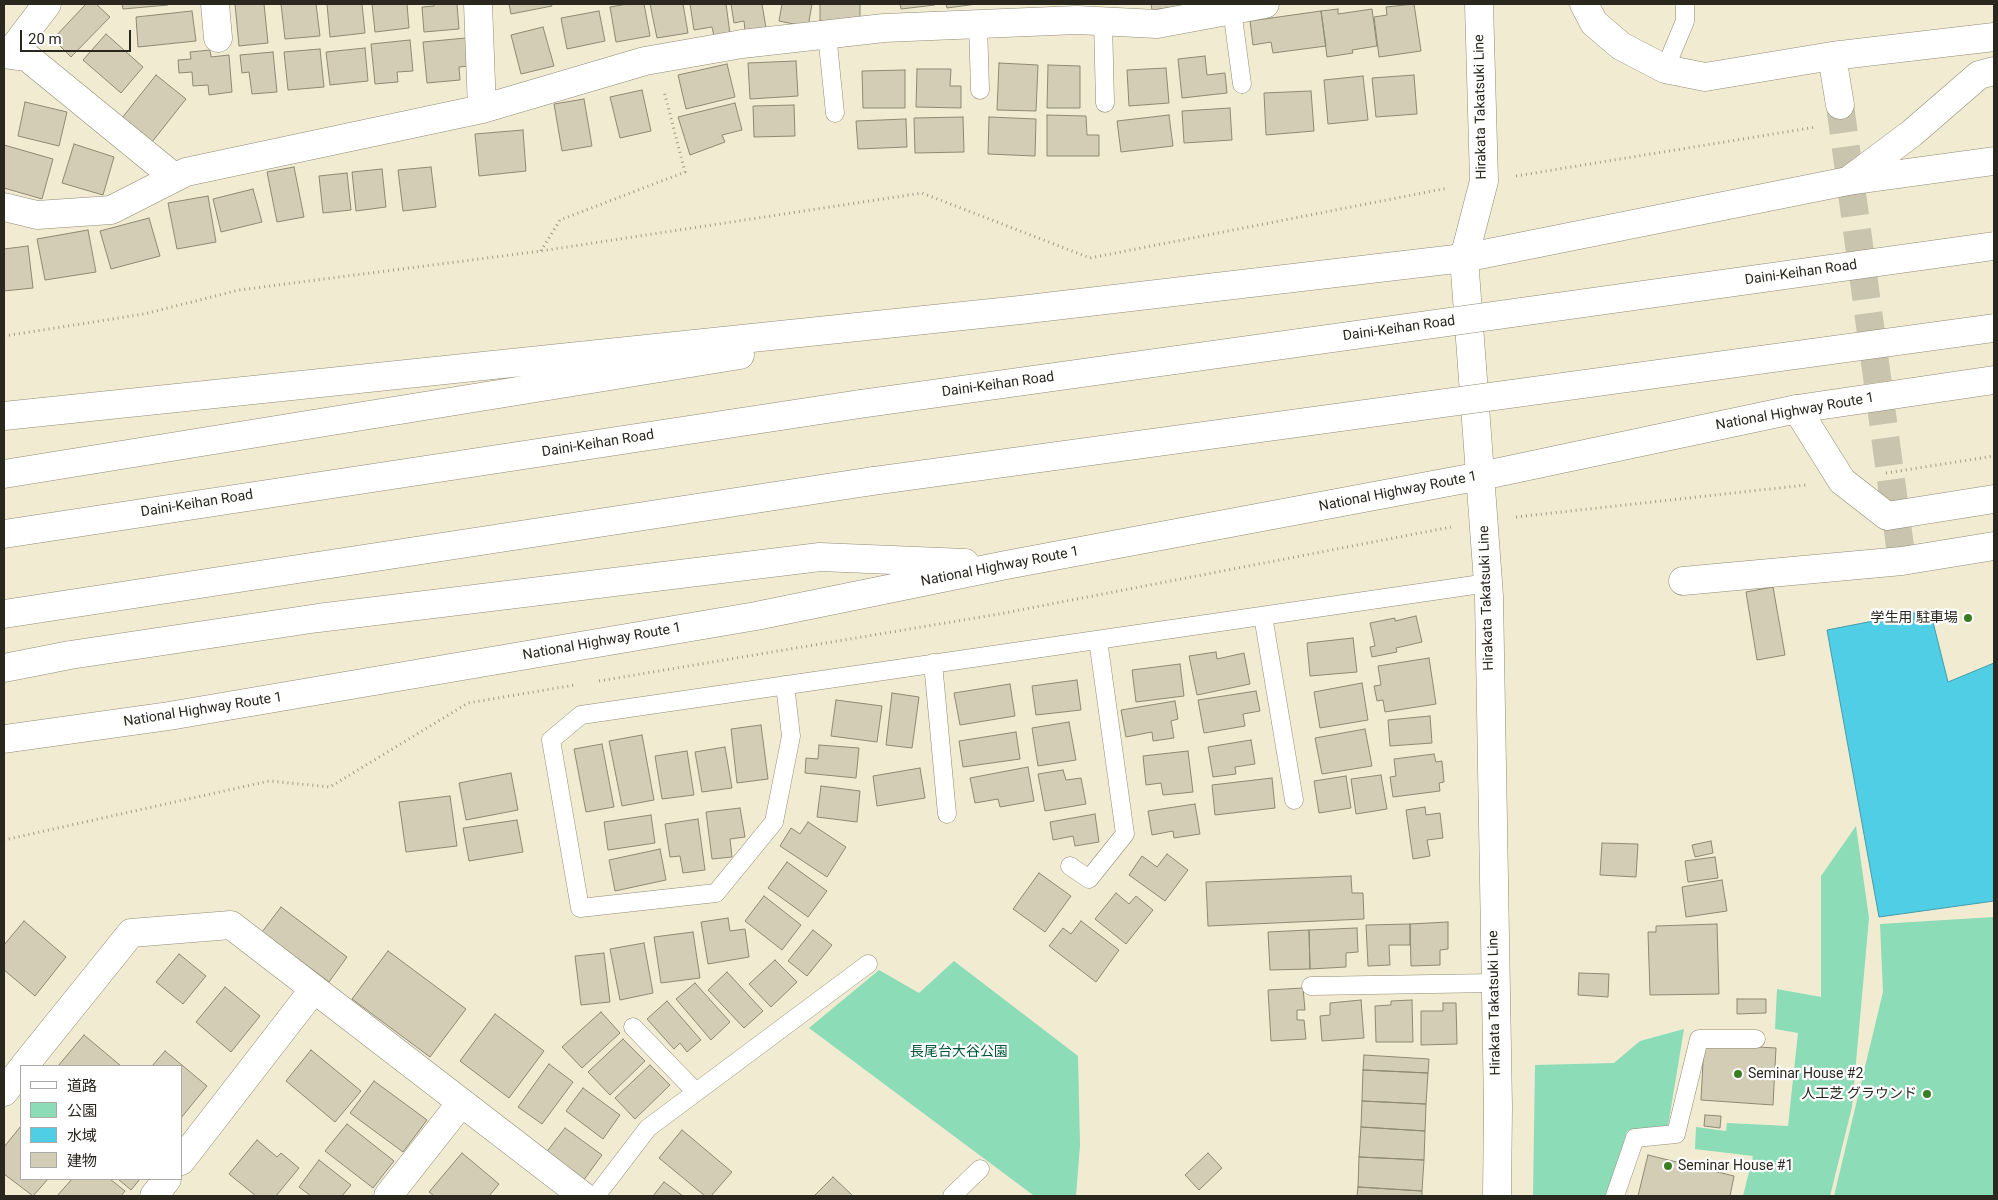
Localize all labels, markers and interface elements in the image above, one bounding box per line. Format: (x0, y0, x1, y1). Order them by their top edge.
scale bar (22, 20, 134, 52)
text: 20 m (28, 30, 62, 48)
street label: Hirakata Takatsuki Line (1471, 34, 1491, 180)
street label: Daini-Keihan Road (1744, 257, 1858, 289)
street label: Daini-Keihan Road (1342, 313, 1456, 345)
street label: Daini-Keihan Road (941, 369, 1055, 401)
street label: National Highway Route 1 (1714, 390, 1876, 434)
street label: Daini-Keihan Road (541, 427, 655, 461)
street label: National Highway Route 1 (1318, 468, 1478, 516)
street label: Daini-Keihan Road (140, 487, 254, 521)
street label: Hirakata Takatsuki Line (1476, 525, 1498, 671)
street label: National Highway Route 1 (920, 543, 1080, 591)
place label: 学生用 駐車場 (1871, 610, 1958, 626)
marker: 学生用 駐車場 (1962, 612, 1974, 624)
street label: National Highway Route 1 (521, 620, 683, 664)
street label: National Highway Route 1 (122, 689, 284, 731)
street label: Hirakata Takatsuki Line (1485, 930, 1505, 1076)
park label: 長尾台大谷公園 (910, 1044, 1008, 1060)
legend (20, 1065, 182, 1180)
place label: Seminar House #2 (1748, 1066, 1863, 1082)
marker: Seminar House #2 (1732, 1068, 1744, 1080)
text: 道路 (67, 1077, 97, 1095)
place label: 人工芝 グラウンド (1802, 1086, 1917, 1102)
marker: 人工芝 グラウンド (1921, 1088, 1933, 1100)
text: 公園 (67, 1102, 97, 1120)
text: 水域 (67, 1127, 97, 1145)
text: 建物 (67, 1152, 97, 1170)
place label: Seminar House #1 (1678, 1158, 1793, 1174)
marker: Seminar House #1 (1662, 1160, 1674, 1172)

